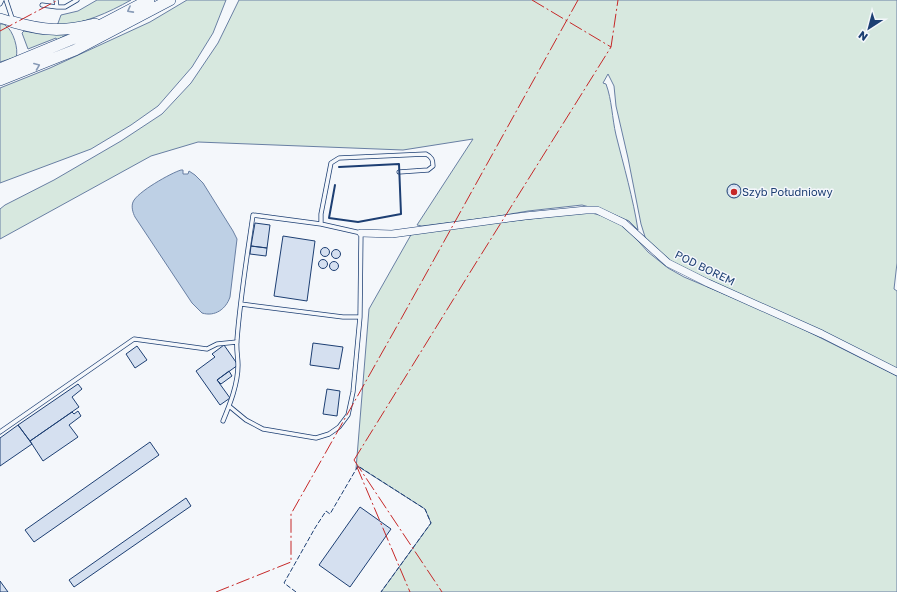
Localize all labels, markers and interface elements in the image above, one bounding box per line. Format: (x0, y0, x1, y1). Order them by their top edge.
one-way arrow (127, 6, 134, 13)
north arrow (849, 8, 889, 48)
text: N (856, 29, 870, 44)
one-way arrow (32, 63, 40, 71)
place label: Szyb Południowy (742, 185, 833, 198)
marker: Szyb Południowy (729, 187, 739, 197)
street label: POD BOREM (673, 247, 737, 288)

